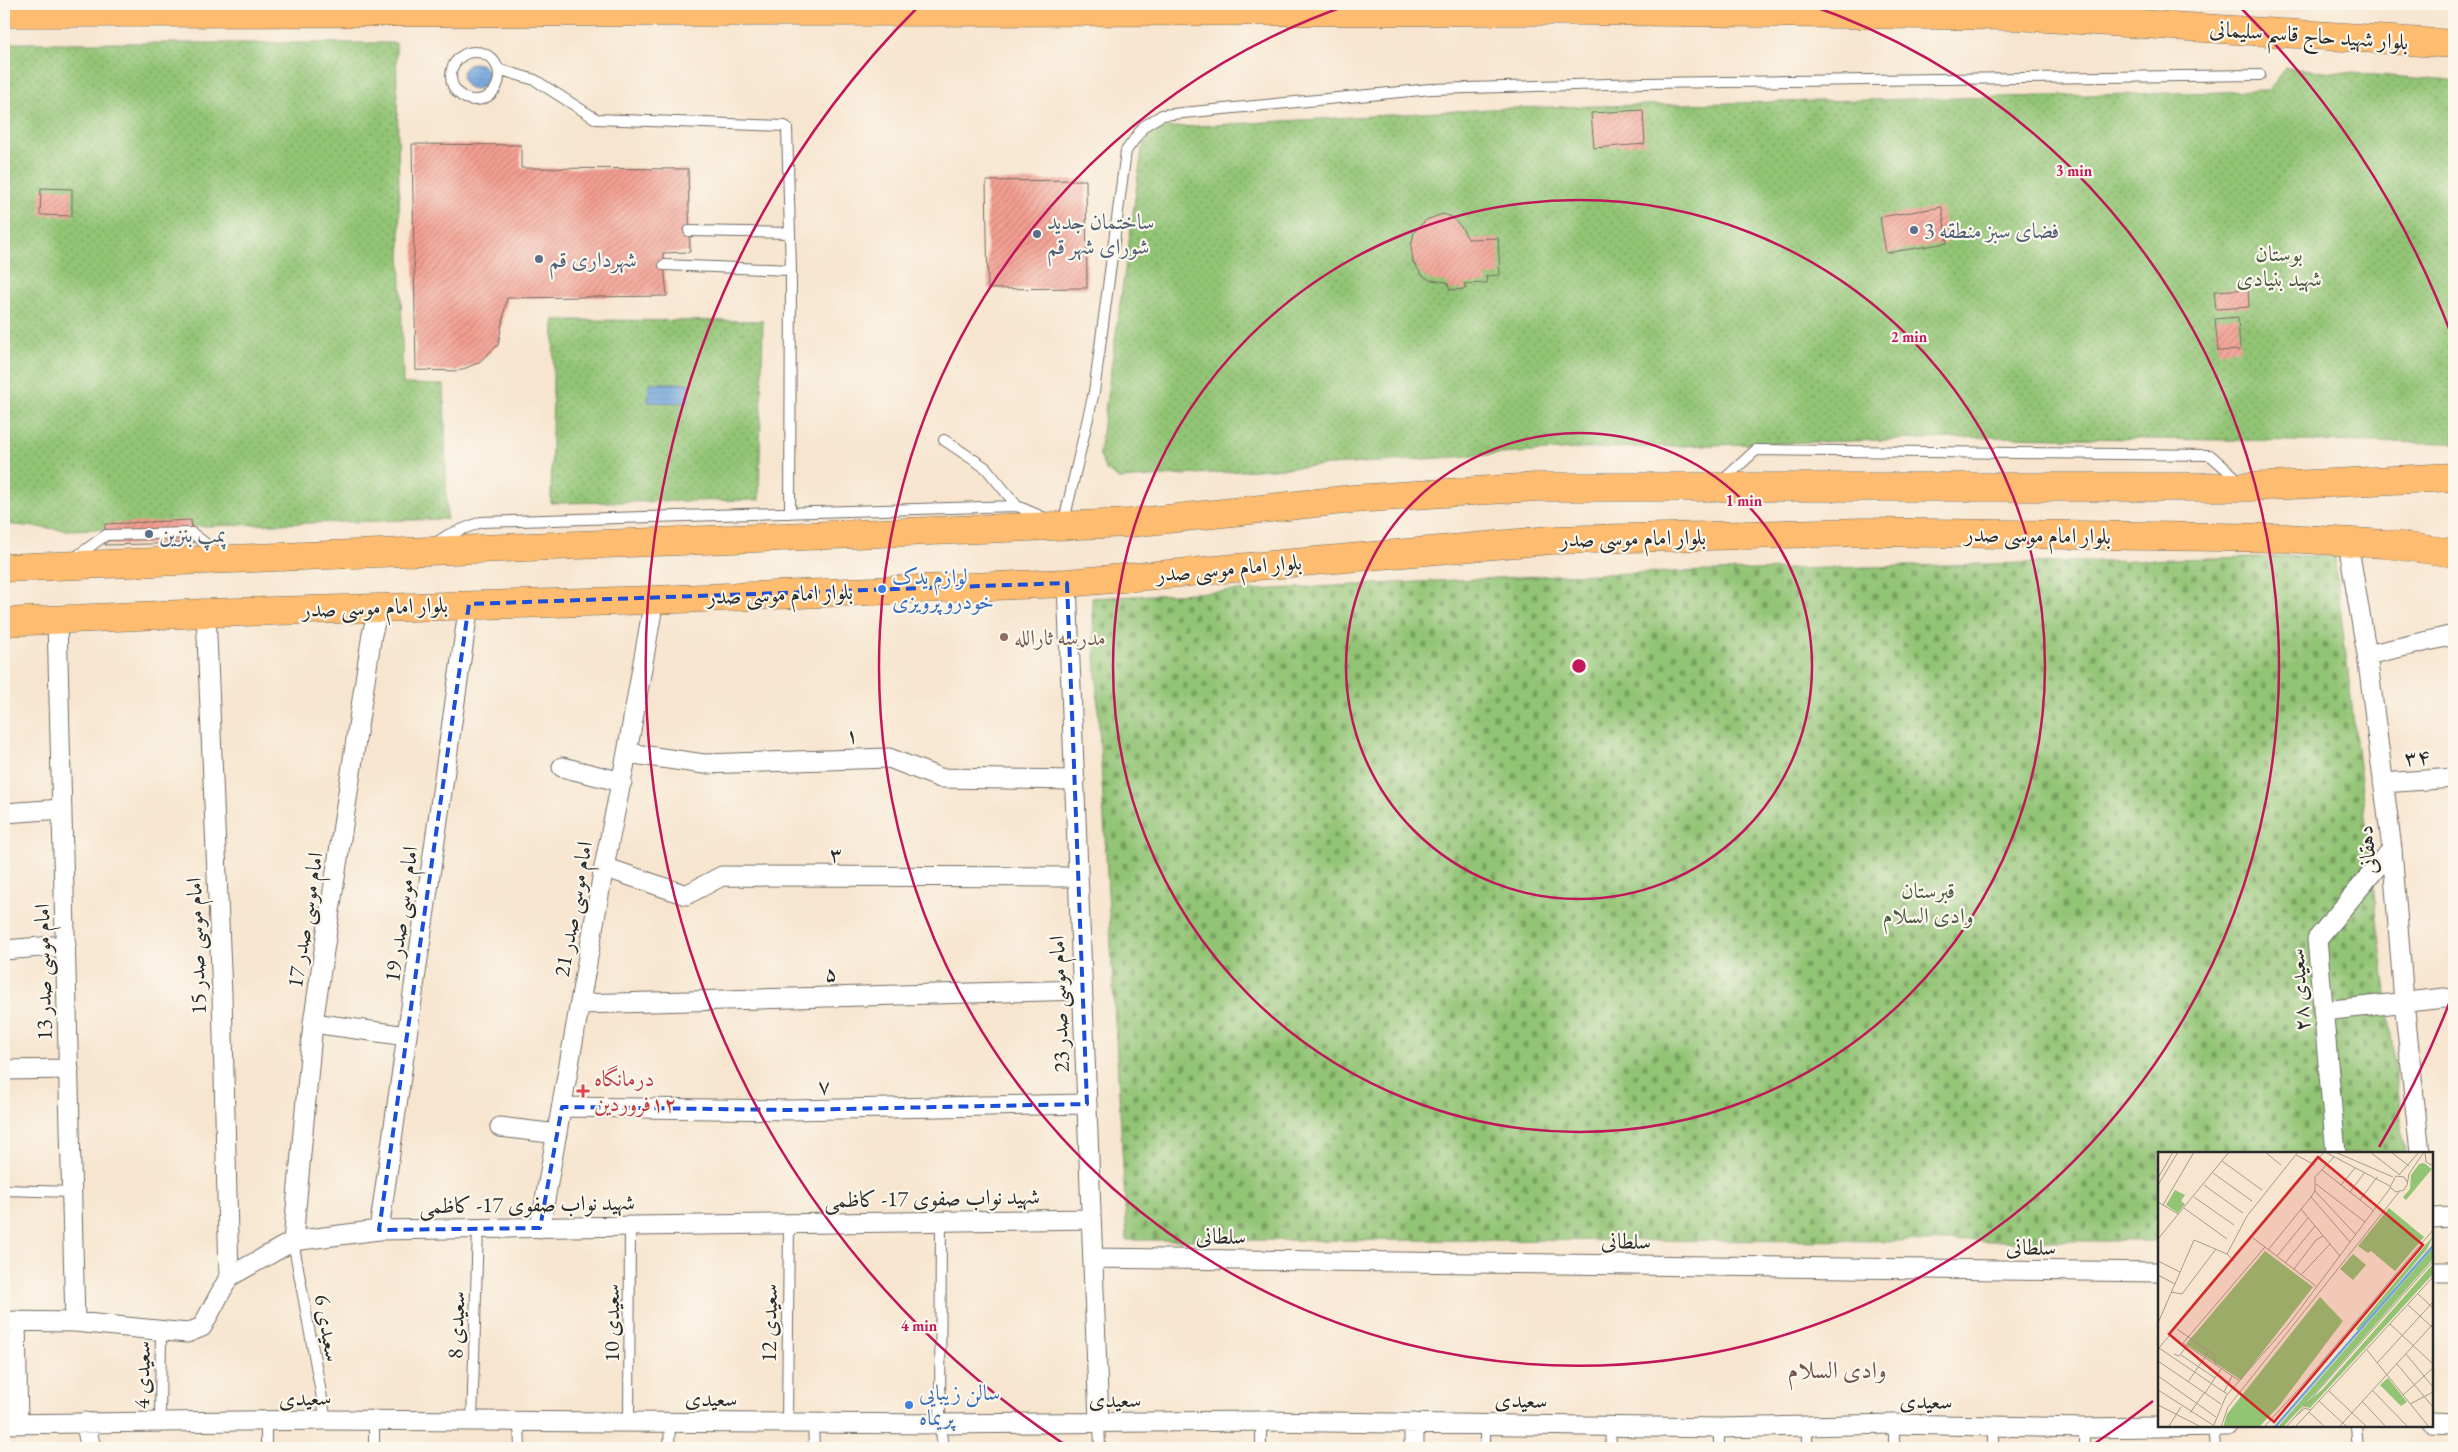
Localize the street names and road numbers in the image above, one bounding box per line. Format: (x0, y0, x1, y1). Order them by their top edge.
street label: بلوار شهید حاج قاسم سلیمانی (2208, 14, 2409, 63)
street label: بلوار امام موسی صدر (1963, 519, 2111, 556)
street label: بلوار امام موسی صدر (1558, 522, 1706, 559)
street label: بلوار امام موسی صدر (1153, 547, 1303, 594)
street label: بلوار امام موسی صدر (704, 577, 854, 616)
street label: بلوار امام موسی صدر (299, 590, 449, 629)
street label: ۱ (845, 720, 859, 750)
street label: ۳۴ (2403, 741, 2431, 773)
street label: دهقانی (2350, 824, 2384, 876)
street label: امام موسی صدر 21 (547, 839, 604, 980)
street label: ۳ (830, 839, 842, 868)
street label: امام موسی صدر 19 (377, 844, 430, 985)
street label: امام موسی صدر 17 (280, 850, 335, 991)
street label: امام موسی صدر 15 (179, 877, 218, 1015)
street label: امام موسی صدر 13 (27, 903, 64, 1041)
street label: امام موسی صدر 23 (1042, 935, 1081, 1073)
street label: سعیدی ۲۸ (2282, 947, 2316, 1033)
street label: ۵ (824, 958, 838, 988)
street label: ۷ (817, 1071, 831, 1101)
street label: شهید نواب صفوی 17- کاظمی (824, 1182, 1040, 1215)
street label: شهید نواب صفوی 17- کاظمی (419, 1188, 635, 1221)
street label: سلطانی (1196, 1221, 1246, 1251)
street label: سلطانی (1601, 1226, 1651, 1256)
street label: سلطانی (2006, 1232, 2056, 1262)
street label: سعیدی 12 (754, 1283, 784, 1363)
street label: سعیدی 10 (597, 1284, 626, 1362)
street label: سعیدی 8 (440, 1290, 472, 1360)
street label: سعیدی 6 (308, 1292, 348, 1364)
street label: سعیدی 4 (127, 1341, 157, 1409)
street label: سعیدی (278, 1383, 332, 1413)
street label: سعیدی (684, 1384, 738, 1413)
street label: سعیدی (1088, 1385, 1142, 1414)
street label: سعیدی (1494, 1385, 1548, 1415)
street label: سعیدی (1899, 1386, 1953, 1416)

